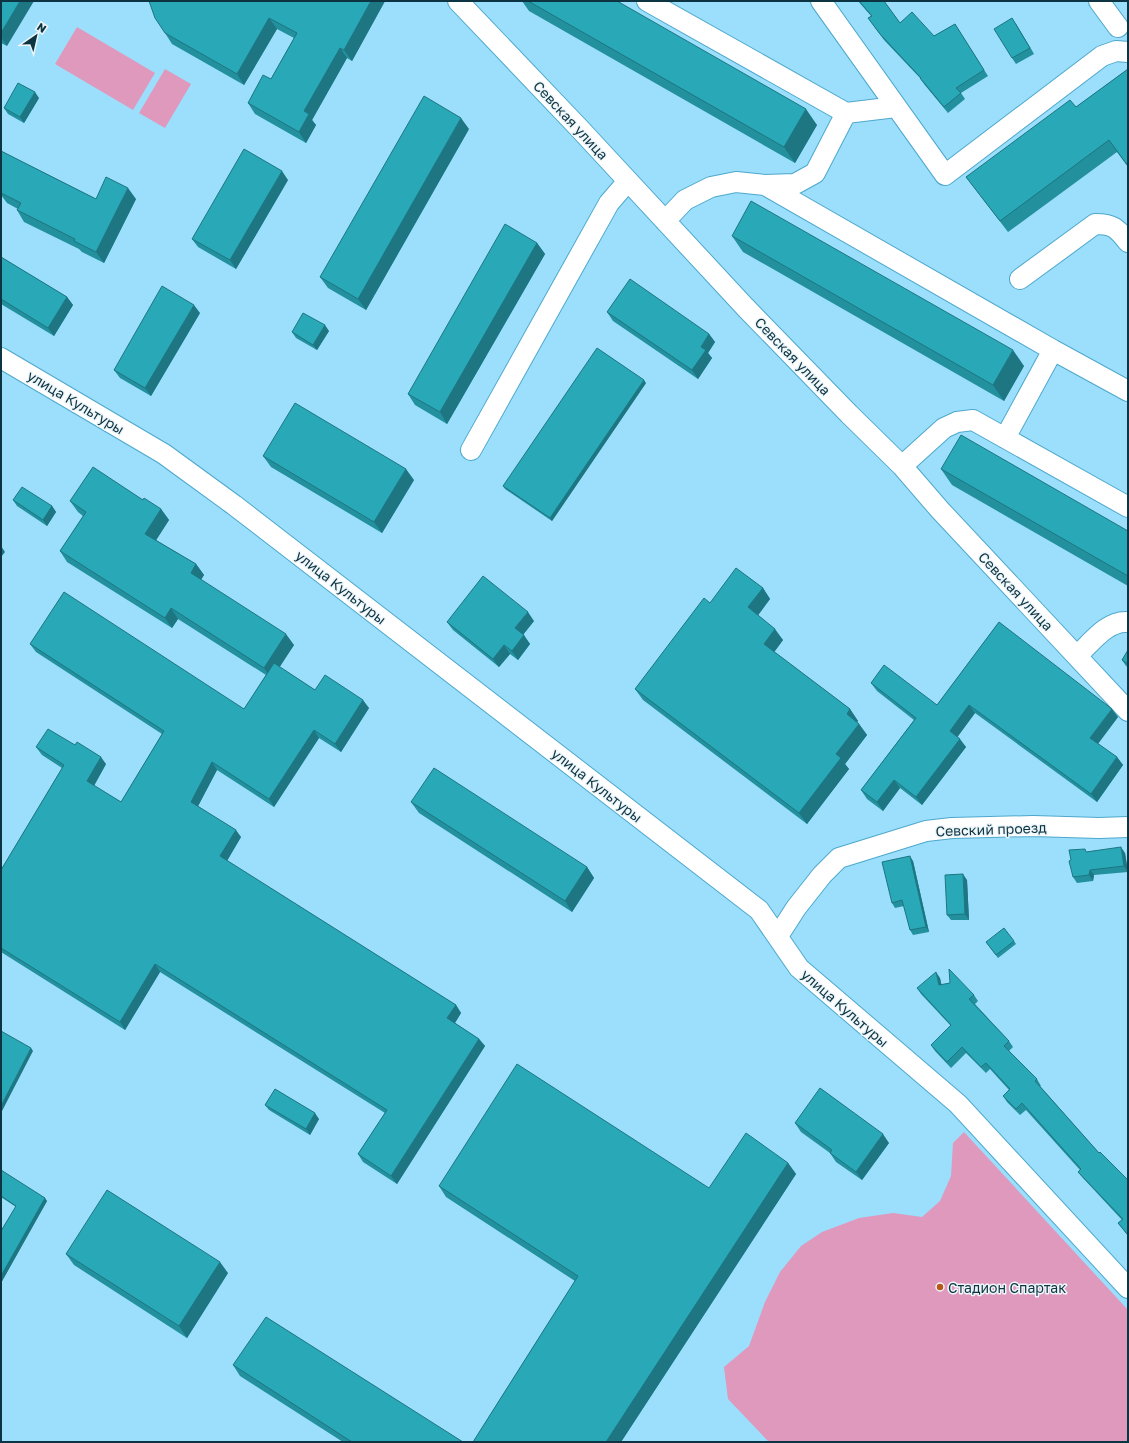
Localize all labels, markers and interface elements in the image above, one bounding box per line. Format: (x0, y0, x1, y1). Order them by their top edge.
north arrow (16, 16, 56, 56)
text: N (35, 20, 49, 35)
street label: Севская улица (530, 77, 612, 163)
street label: Севская улица (752, 314, 834, 398)
street label: улица Культуры (24, 366, 128, 438)
street label: улица Культуры (292, 546, 390, 628)
street label: Севская улица (975, 548, 1057, 634)
street label: улица Культуры (548, 744, 646, 826)
street label: Севский проезд (935, 819, 1047, 839)
street label: улица Культуры (798, 966, 892, 1050)
place label: Стадион Спартак (948, 1279, 1066, 1296)
marker: Стадион Спартак (935, 1282, 945, 1292)

